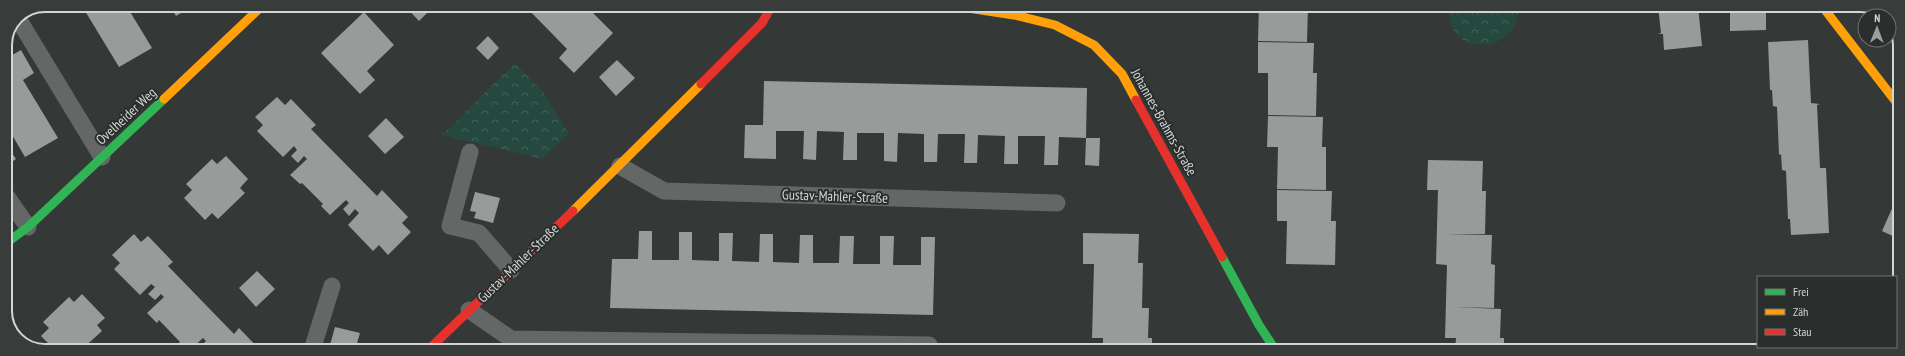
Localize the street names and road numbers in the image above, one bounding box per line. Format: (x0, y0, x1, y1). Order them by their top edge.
street label: Johannes-Brahms-Straße (1127, 64, 1201, 179)
street label: Ovelheider Weg (92, 83, 160, 149)
street label: Gustav-Mahler-Straße (782, 185, 889, 207)
street label: Gustav-Mahler-Straße (474, 220, 563, 306)

